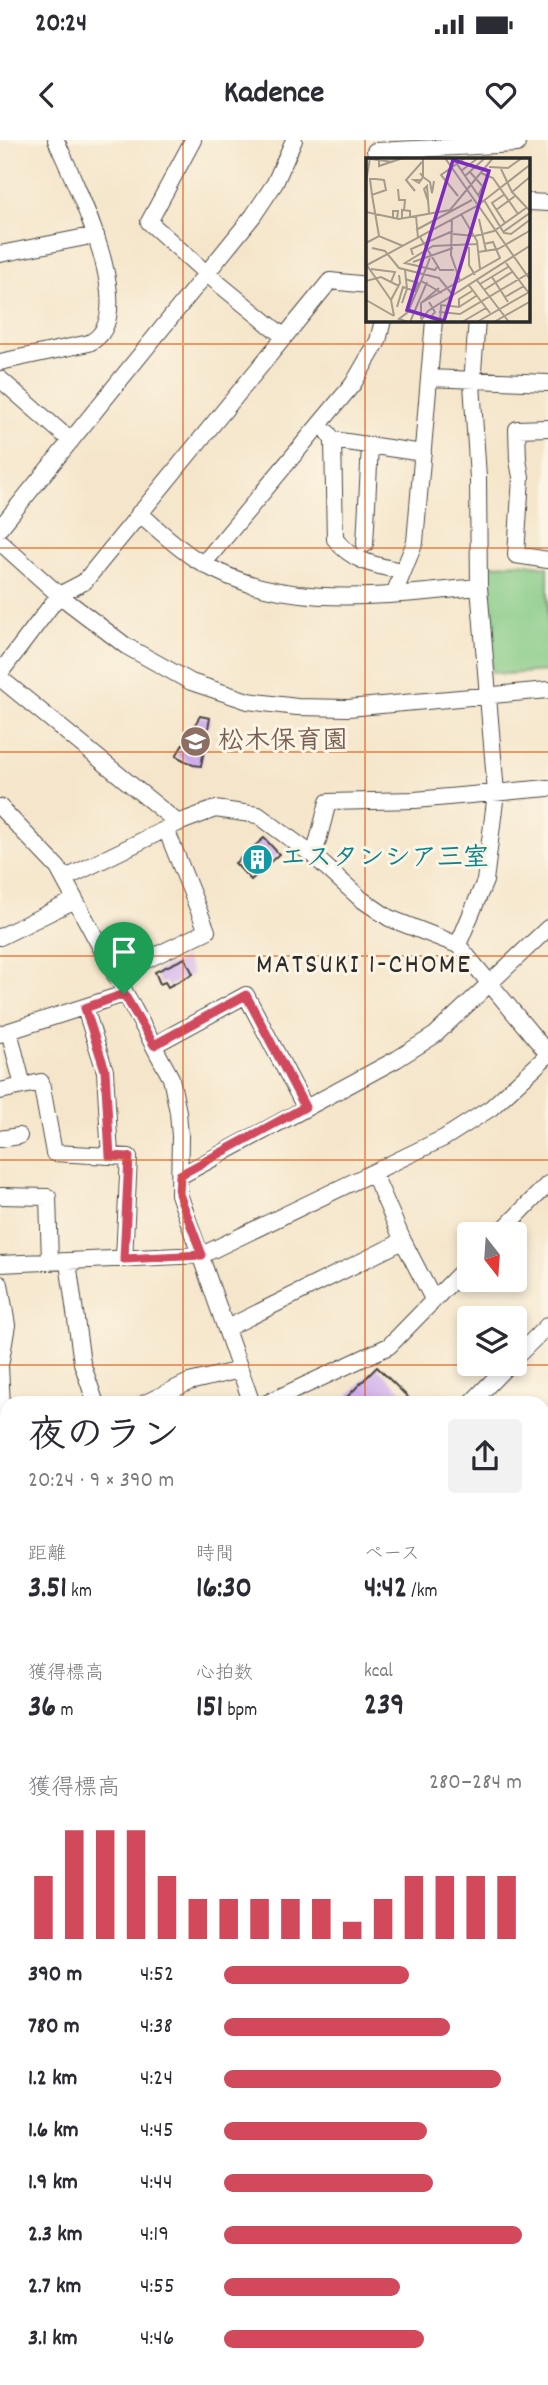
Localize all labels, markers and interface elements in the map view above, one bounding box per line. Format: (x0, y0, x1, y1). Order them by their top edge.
text: 20:24 (35, 6, 87, 43)
text: Kadence (224, 72, 324, 118)
icon: back (28, 76, 66, 114)
icon: heart (482, 76, 520, 114)
inset map (366, 158, 530, 322)
place label: 松木保育園 (218, 724, 348, 761)
school or university icon: 松木保育園 (178, 725, 212, 759)
place label: エスタンシア三室 (280, 841, 489, 878)
building icon: エスタンシア三室 (240, 842, 274, 876)
pin (94, 922, 154, 994)
icon: arrive (105, 933, 143, 971)
district label: MATSUKI 1-CHOME (256, 947, 472, 987)
north arrow (457, 1222, 527, 1292)
map controls (457, 1222, 527, 1376)
button: layers (457, 1306, 527, 1376)
text: 夜のラン (28, 1411, 180, 1466)
button: share (448, 1419, 522, 1493)
text: 20:24 · 9 × 390 m (28, 1465, 174, 1498)
text: 距離 (28, 1542, 66, 1569)
text: 時間 (196, 1542, 234, 1569)
text: ペース (364, 1542, 420, 1569)
text: 3.51 (28, 1569, 67, 1612)
text: 16:30 (196, 1569, 252, 1612)
text: 4:42 (364, 1569, 407, 1612)
text: km (67, 1579, 92, 1606)
text: /km (407, 1579, 438, 1606)
text: kcal (364, 1659, 393, 1686)
text: 獲得標高 (28, 1661, 104, 1688)
text: 心拍数 (196, 1661, 253, 1688)
text: 239 (364, 1686, 404, 1729)
text: 36 (28, 1688, 56, 1731)
text: 151 (196, 1688, 223, 1731)
text: m (56, 1698, 73, 1725)
text: bpm (223, 1698, 257, 1725)
text: 280–284 m (429, 1767, 522, 1800)
text: 獲得標高 (28, 1773, 120, 1806)
text: 390 m (28, 1959, 82, 1992)
text: 4:52 (140, 1959, 174, 1992)
text: 780 m (28, 2011, 80, 2044)
text: 4:38 (140, 2011, 173, 2044)
text: 1.2 km (28, 2063, 77, 2096)
text: 4:24 (140, 2063, 173, 2096)
text: 1.6 km (28, 2115, 79, 2148)
text: 4:45 (140, 2115, 174, 2148)
text: 1.9 km (28, 2167, 78, 2200)
text: 4:44 (140, 2167, 172, 2200)
text: 2.3 km (28, 2219, 83, 2252)
text: 4:19 (140, 2219, 169, 2252)
text: 2.7 km (28, 2271, 81, 2304)
text: 4:55 (140, 2271, 175, 2304)
text: 3.1 km (28, 2323, 78, 2356)
text: 4:46 (140, 2323, 174, 2356)

